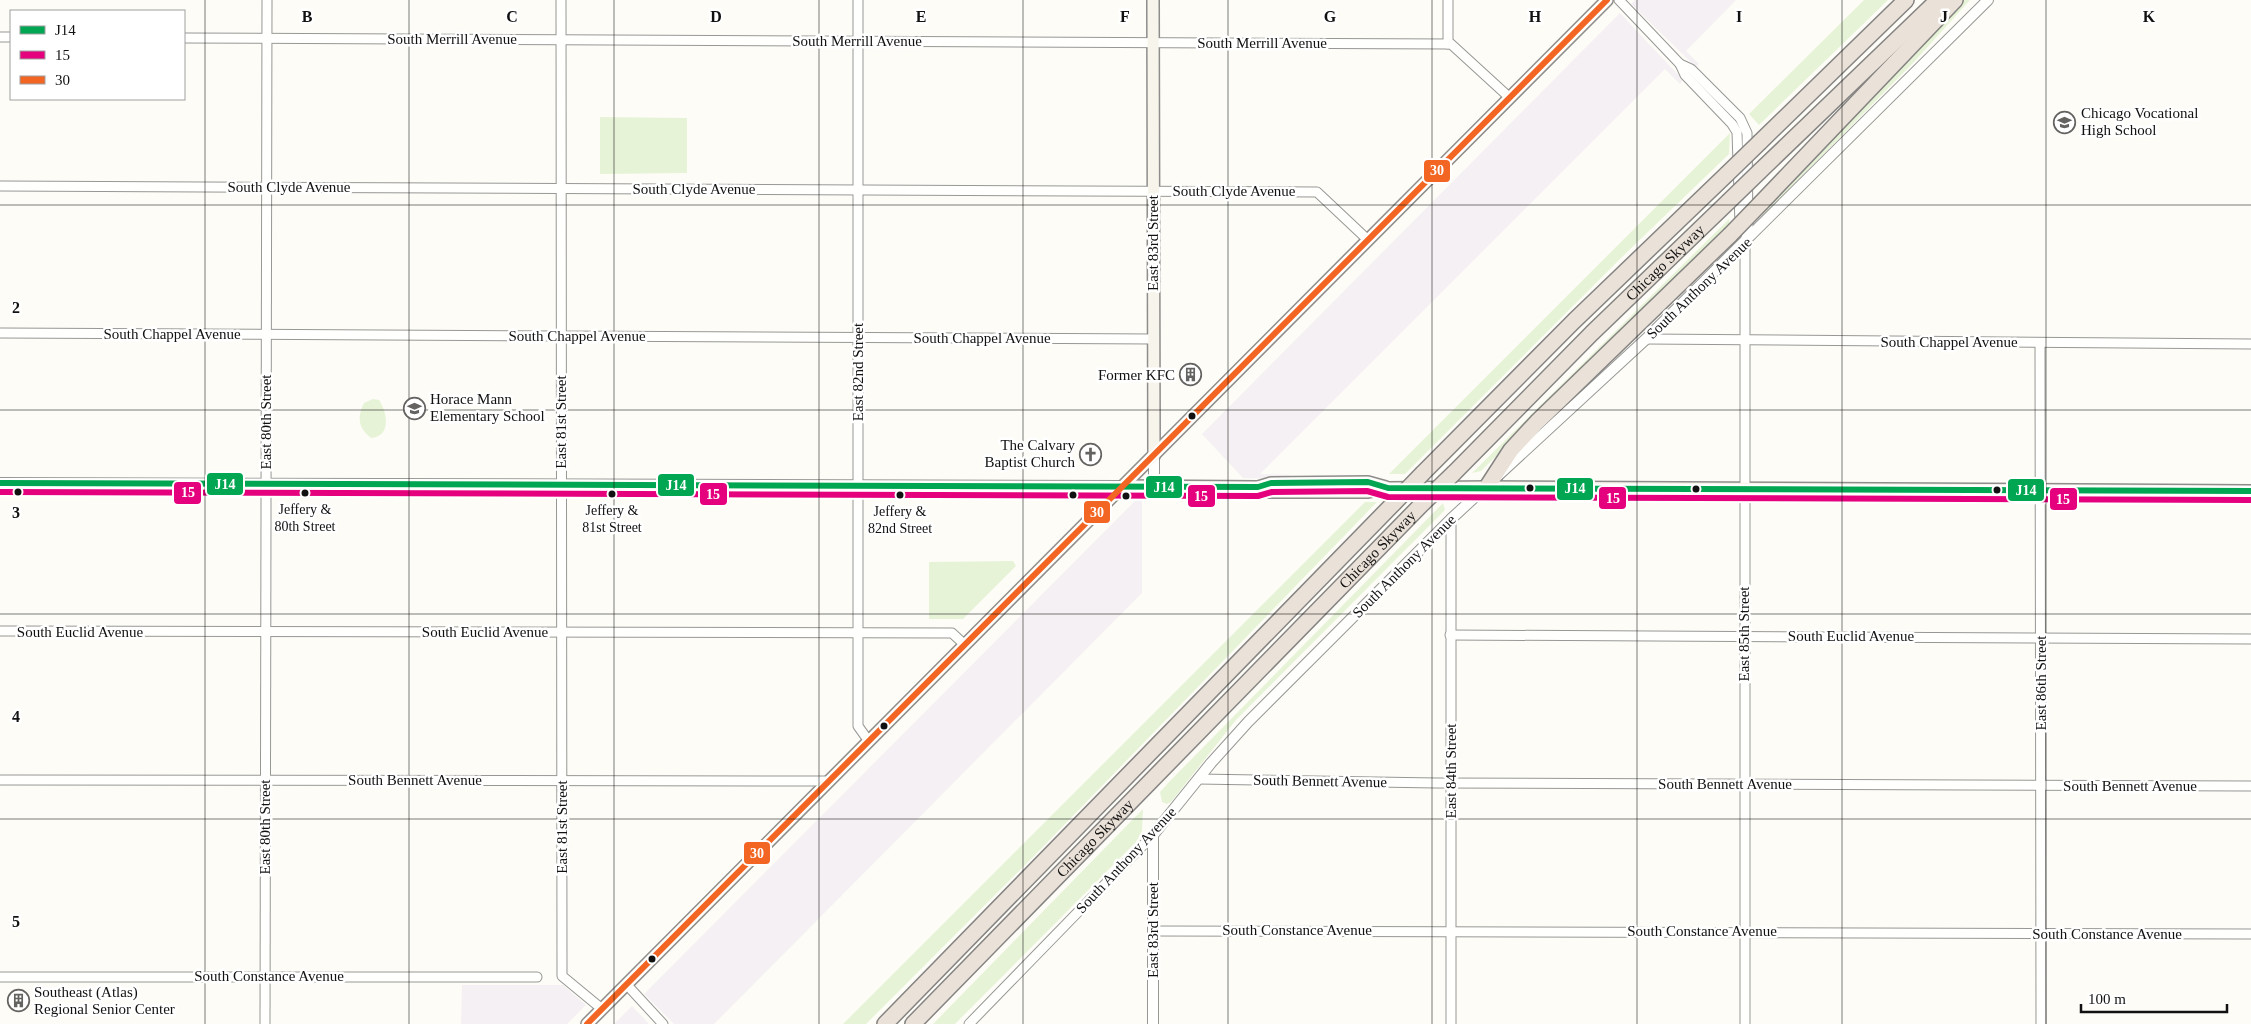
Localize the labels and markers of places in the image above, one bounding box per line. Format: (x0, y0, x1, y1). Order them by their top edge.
place label: Chicago Vocational High School (2081, 105, 2198, 138)
school or university icon: Chicago Vocational High School (2053, 110, 2077, 134)
building icon: Former KFC (1179, 363, 1203, 387)
place label: Former KFC (1098, 367, 1175, 383)
place label: Horace Mann Elementary School (430, 391, 545, 424)
school or university icon: Horace Mann Elementary School (402, 396, 426, 420)
unlabelled marker (1187, 411, 1197, 421)
place label: The Calvary Baptist Church (985, 437, 1075, 470)
church icon: The Calvary Baptist Church (1079, 442, 1103, 466)
unlabelled marker (1525, 483, 1535, 493)
unlabelled marker (1691, 484, 1701, 494)
unlabelled marker (1992, 485, 2002, 495)
unlabelled marker (13, 487, 23, 497)
marker: Jeffery & 80th Street (300, 488, 310, 498)
marker: Jeffery & 81st Street (607, 489, 617, 499)
marker: Jeffery & 82nd Street (895, 490, 905, 500)
unlabelled marker (1068, 490, 1078, 500)
unlabelled marker (1121, 491, 1131, 501)
place label: Jeffery & 80th Street (274, 502, 336, 534)
place label: Jeffery & 81st Street (582, 503, 642, 535)
place label: Jeffery & 82nd Street (868, 504, 932, 536)
unlabelled marker (879, 721, 889, 731)
unlabelled marker (647, 954, 657, 964)
place label: Southeast (Atlas) Regional Senior Center (34, 984, 175, 1017)
building icon: Southeast (Atlas) Regional Senior Center (6, 989, 30, 1013)

